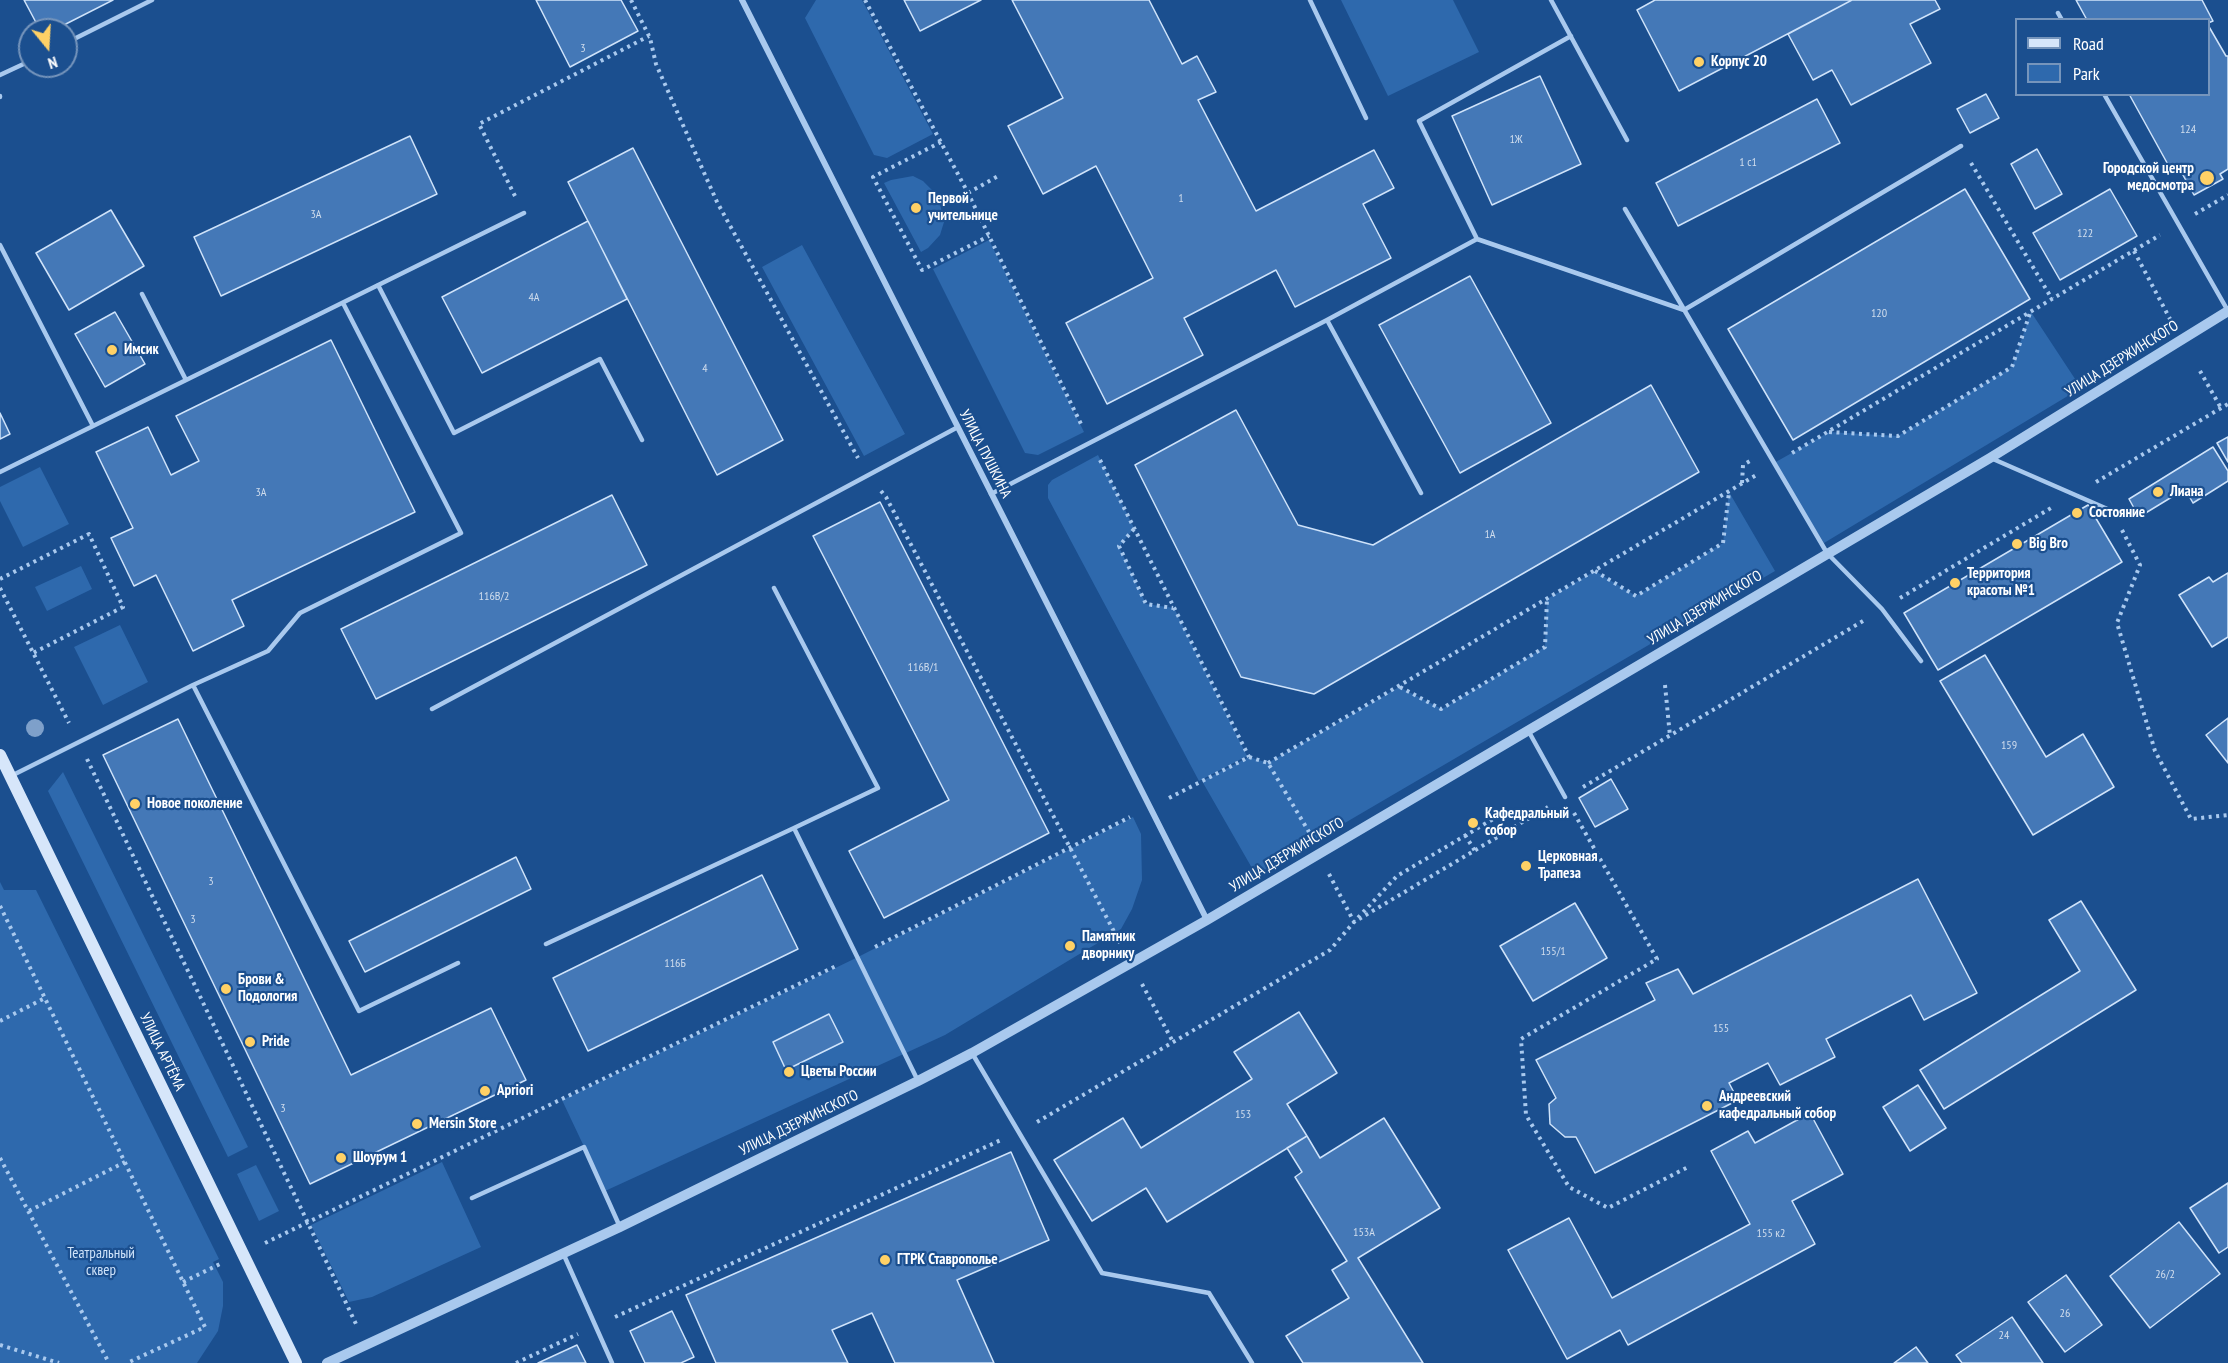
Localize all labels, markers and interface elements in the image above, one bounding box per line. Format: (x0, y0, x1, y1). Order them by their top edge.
north arrow (18, 18, 78, 78)
legend (2015, 18, 2210, 96)
text: Road (2073, 32, 2104, 55)
house number: 3 (580, 42, 586, 56)
text: N (46, 52, 60, 74)
place label: Корпус 20 (1711, 53, 1767, 71)
marker: Корпус 20 (1692, 55, 1706, 69)
text: Park (2073, 62, 2100, 85)
house number: 124 (2180, 123, 2196, 137)
house number: 1Ж (1509, 133, 1523, 147)
house number: 1 с1 (1739, 156, 1757, 170)
place label: Городской центр медосмотра (2103, 160, 2194, 195)
marker: Городской центр медосмотра (2198, 169, 2216, 187)
place label: Первой учительнице (928, 190, 998, 225)
house number: 1 (1178, 192, 1184, 206)
marker: Первой учительнице (909, 201, 923, 215)
house number: 3А (310, 208, 322, 222)
house number: 122 (2077, 227, 2093, 241)
house number: 4А (528, 291, 540, 305)
house number: 120 (1871, 307, 1887, 321)
street label: УЛИЦА ДЗЕРЖИНСКОГО (2062, 317, 2182, 401)
place label: Имсик (124, 341, 159, 359)
marker: Имсик (105, 343, 119, 357)
house number: 4 (702, 362, 708, 376)
street label: УЛИЦА ПУШКИНА (955, 407, 1015, 501)
place label: Лиана (2170, 483, 2204, 501)
marker: Лиана (2151, 485, 2165, 499)
house number: 3А (255, 486, 267, 500)
place label: Состояние (2089, 504, 2145, 522)
marker: Состояние (2070, 506, 2084, 520)
house number: 1А (1484, 528, 1496, 542)
place label: Big Bro (2029, 535, 2068, 553)
marker: Big Bro (2010, 537, 2024, 551)
place label: Территория красоты №1 (1967, 565, 2035, 600)
street label: УЛИЦА ДЗЕРЖИНСКОГО (1645, 567, 1765, 649)
marker: Территория красоты №1 (1948, 576, 1962, 590)
house number: 116В/2 (479, 590, 509, 604)
house number: 116В/1 (908, 661, 938, 675)
house number: 159 (2001, 739, 2017, 753)
place label: Новое поколение (147, 795, 243, 813)
marker: Новое поколение (128, 797, 142, 811)
place label: Кафедральный собор (1485, 805, 1569, 840)
street label: УЛИЦА ДЗЕРЖИНСКОГО (1227, 814, 1347, 896)
marker: Кафедральный собор (1466, 816, 1480, 830)
place label: Церковная Трапеза (1538, 848, 1597, 883)
marker: Церковная Трапеза (1519, 859, 1533, 873)
house number: 3 (208, 875, 214, 889)
house number: 3 (190, 913, 196, 927)
place label: Памятник дворнику (1082, 928, 1135, 963)
marker: Памятник дворнику (1063, 939, 1077, 953)
house number: 155/1 (1540, 945, 1566, 959)
house number: 116Б (664, 957, 686, 971)
place label: Брови & Подология (238, 971, 297, 1006)
marker: Брови & Подология (219, 982, 233, 996)
street label: УЛИЦА АРТЁМА (135, 1010, 189, 1094)
house number: 155 (1713, 1022, 1729, 1036)
place label: Pride (262, 1033, 290, 1051)
marker: Pride (243, 1035, 257, 1049)
place label: Цветы России (801, 1063, 876, 1081)
marker: Цветы России (782, 1065, 796, 1079)
place label: Apriori (497, 1082, 533, 1100)
marker: Apriori (478, 1084, 492, 1098)
street label: УЛИЦА ДЗЕРЖИНСКОГО (737, 1086, 861, 1160)
place label: Андреевский кафедральный собор (1719, 1088, 1836, 1123)
marker: Андреевский кафедральный собор (1700, 1099, 1714, 1113)
house number: 3 (280, 1102, 286, 1116)
house number: 153 (1235, 1108, 1251, 1122)
place label: Mersin Store (429, 1115, 497, 1133)
marker: Mersin Store (410, 1117, 424, 1131)
place label: Шоурум 1 (353, 1149, 407, 1167)
marker: Шоурум 1 (334, 1151, 348, 1165)
house number: 153А (1353, 1226, 1375, 1240)
house number: 155 к2 (1757, 1227, 1785, 1241)
park label: Театральный сквер (67, 1245, 135, 1280)
place label: ГТРК Ставрополье (897, 1251, 998, 1269)
marker: ГТРК Ставрополье (878, 1253, 892, 1267)
house number: 26/2 (2155, 1268, 2175, 1282)
house number: 26 (2060, 1307, 2070, 1321)
house number: 24 (1999, 1329, 2009, 1343)

